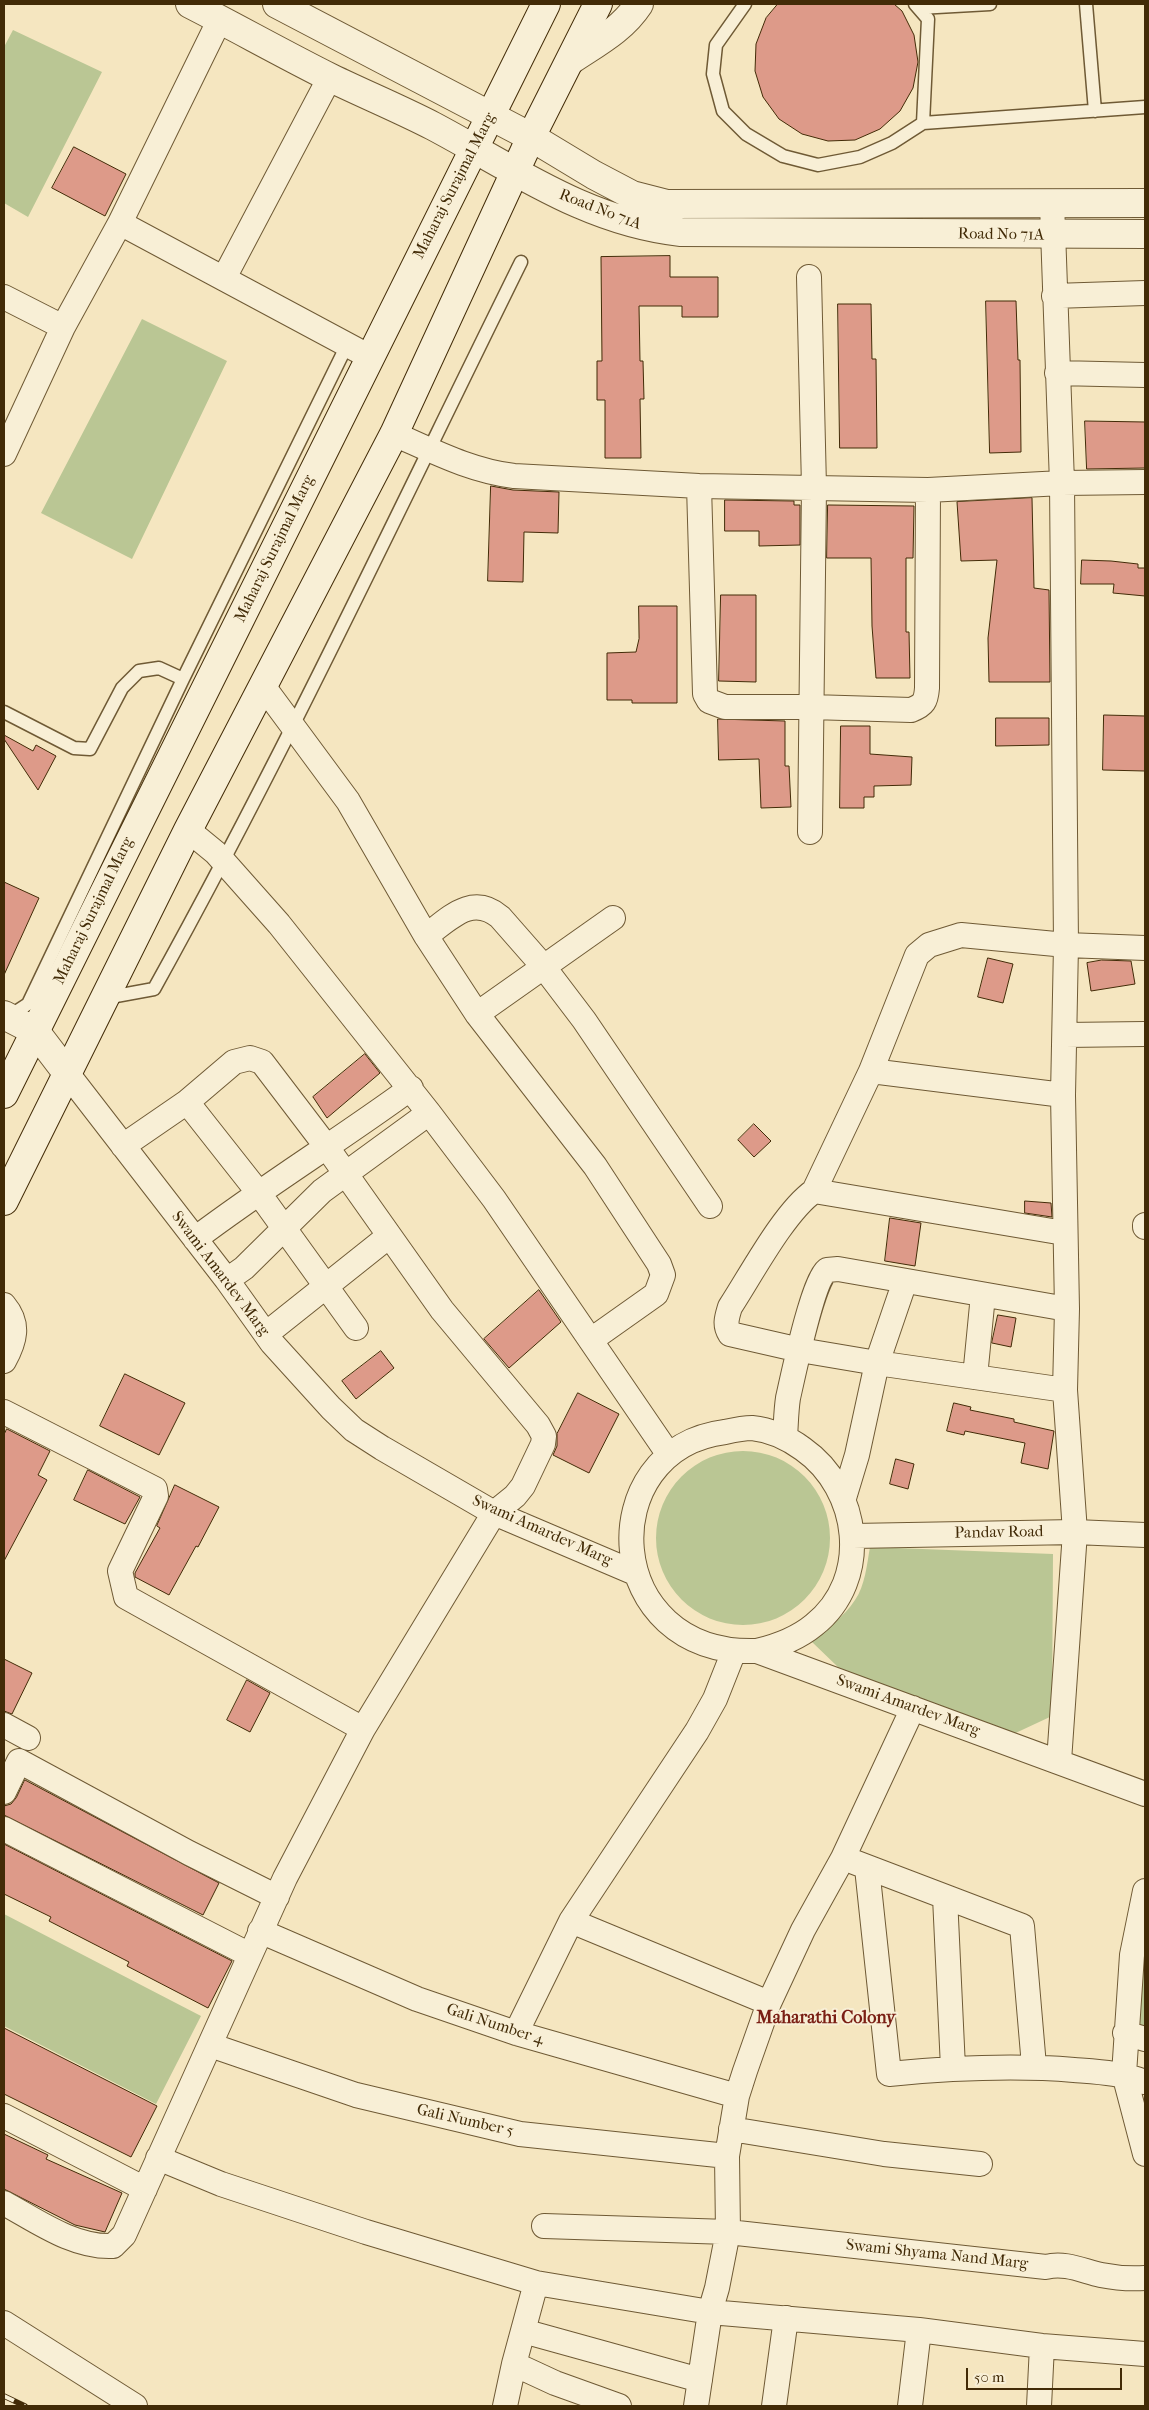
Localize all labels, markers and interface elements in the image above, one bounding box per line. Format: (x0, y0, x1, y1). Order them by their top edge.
street label: Maharaj Surajmal Marg (410, 110, 500, 262)
street label: Road No 71A (556, 186, 644, 234)
street label: Road No 71A (958, 225, 1044, 245)
street label: Maharaj Surajmal Marg (231, 472, 319, 626)
street label: Maharaj Surajmal Marg (50, 834, 138, 988)
street label: Swami Amardev Marg (167, 1208, 273, 1340)
street label: Swami Amardev Marg (469, 1491, 615, 1571)
street label: Pandav Road (954, 1523, 1044, 1543)
street label: Swami Amardev Marg (834, 1671, 982, 1741)
street label: Gali Number 4 (444, 2000, 546, 2050)
district label: Maharathi Colony (756, 2008, 896, 2030)
street label: Gali Number 5 (415, 2101, 515, 2141)
street label: Swami Shyama Nand Marg (845, 2236, 1029, 2274)
scale bar (969, 2358, 1125, 2390)
text: 50 m (974, 2368, 1004, 2386)

